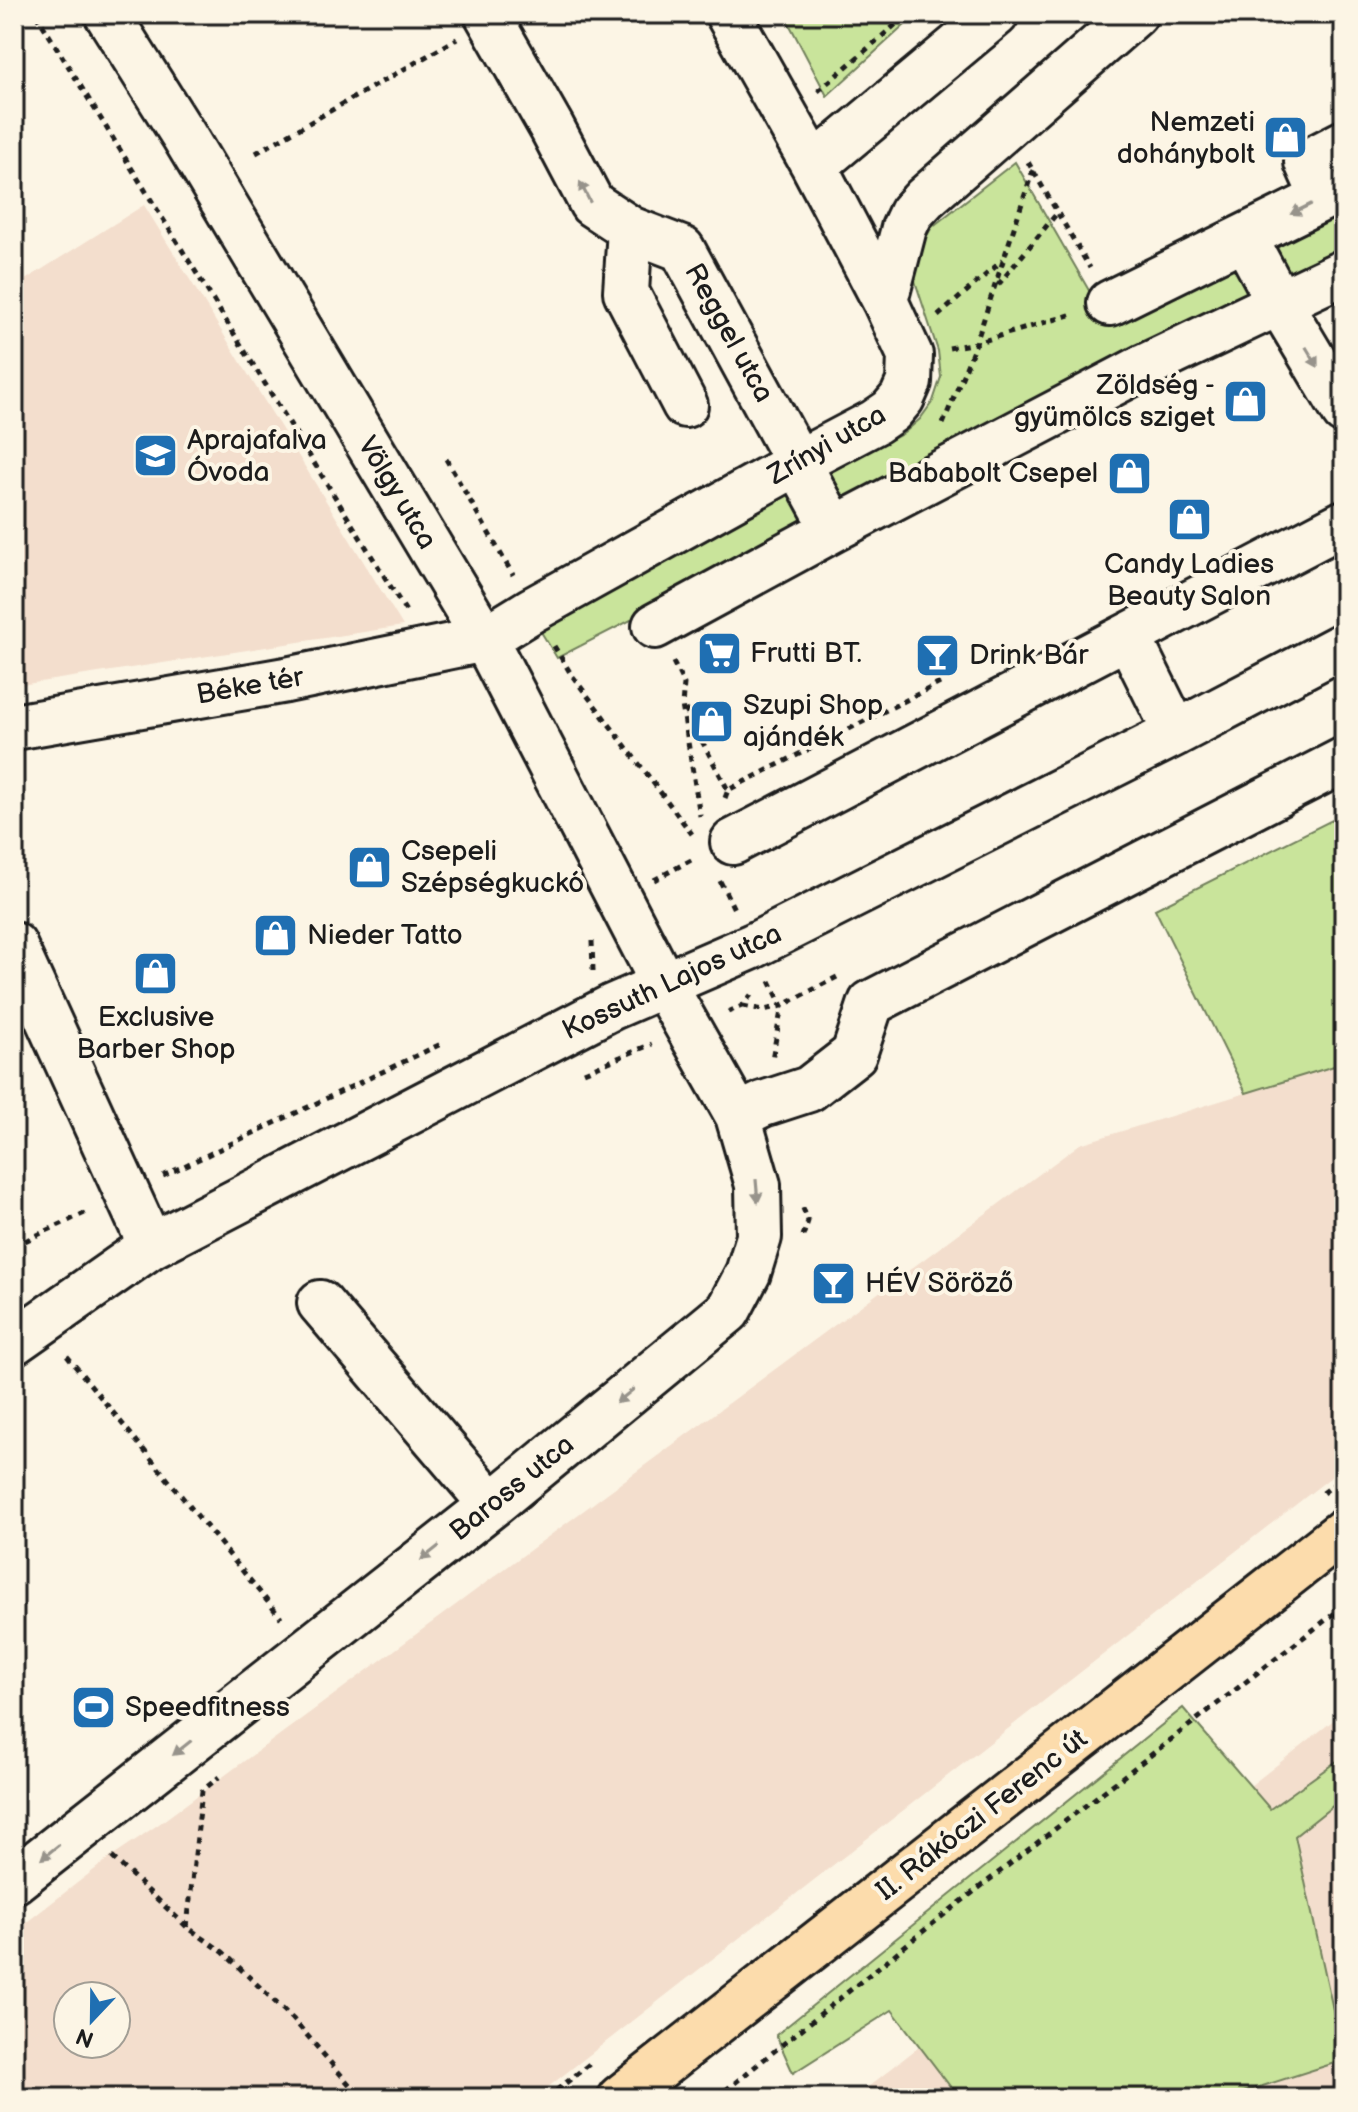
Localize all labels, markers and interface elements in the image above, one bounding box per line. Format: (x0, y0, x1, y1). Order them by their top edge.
place label: Nemzeti dohánybolt (1117, 106, 1255, 171)
shop icon: Nemzeti dohánybolt (1262, 114, 1310, 162)
one-way arrow (579, 180, 592, 203)
one-way arrow (1289, 202, 1312, 216)
street label: Reggel utca (677, 258, 781, 408)
one-way arrow (1304, 346, 1318, 368)
place label: Zöldség - gyümölcs sziget (1014, 369, 1215, 434)
shop icon: Zöldség - gyümölcs sziget (1222, 377, 1270, 425)
street label: Zrínyi utca (761, 398, 892, 492)
place label: Aprajafalva Óvoda (187, 424, 327, 489)
street label: Völgy utca (351, 431, 443, 555)
school or university icon: Aprajafalva Óvoda (132, 432, 180, 480)
shop icon: Bababolt Csepel (1105, 449, 1153, 497)
place label: Bababolt Csepel (888, 457, 1098, 490)
shop icon: Candy Ladies Beauty Salon (1165, 495, 1213, 543)
place label: Candy Ladies Beauty Salon (1104, 548, 1274, 613)
supermarket icon: Frutti BT. (695, 629, 743, 677)
bar icon: Drink Bár (914, 631, 962, 679)
place label: Frutti BT. (750, 637, 862, 670)
place label: Drink Bár (969, 639, 1089, 672)
street label: Béke tér (194, 660, 307, 712)
place label: Szupi Shop ajándék (743, 689, 883, 754)
shop icon: Szupi Shop ajándék (688, 697, 736, 745)
place label: Csepeli Szépségkuckó (401, 835, 584, 900)
shop icon: Csepeli Szépségkuckó (346, 843, 394, 891)
shop icon: Nieder Tatto (252, 911, 300, 959)
street label: Kossuth Lajos utca (557, 917, 787, 1047)
place label: Nieder Tatto (307, 919, 463, 952)
shop icon: Exclusive Barber Shop (132, 949, 180, 997)
place label: Exclusive Barber Shop (76, 1001, 236, 1066)
one-way arrow (751, 1179, 764, 1204)
bar icon: HÉV Söröző (810, 1259, 858, 1307)
place label: HÉV Söröző (865, 1266, 1014, 1300)
one-way arrow (615, 1387, 635, 1404)
street label: Baross utca (443, 1428, 581, 1548)
one-way arrow (420, 1544, 440, 1561)
sports icon: Speedfitness (70, 1683, 118, 1731)
place label: Speedfitness (125, 1691, 290, 1724)
street label: II. Rákóczi Ferenc út (870, 1722, 1094, 1908)
one-way arrow (172, 1740, 192, 1756)
one-way arrow (40, 1843, 60, 1860)
north arrow (52, 1980, 132, 2060)
text: N (72, 2022, 98, 2053)

